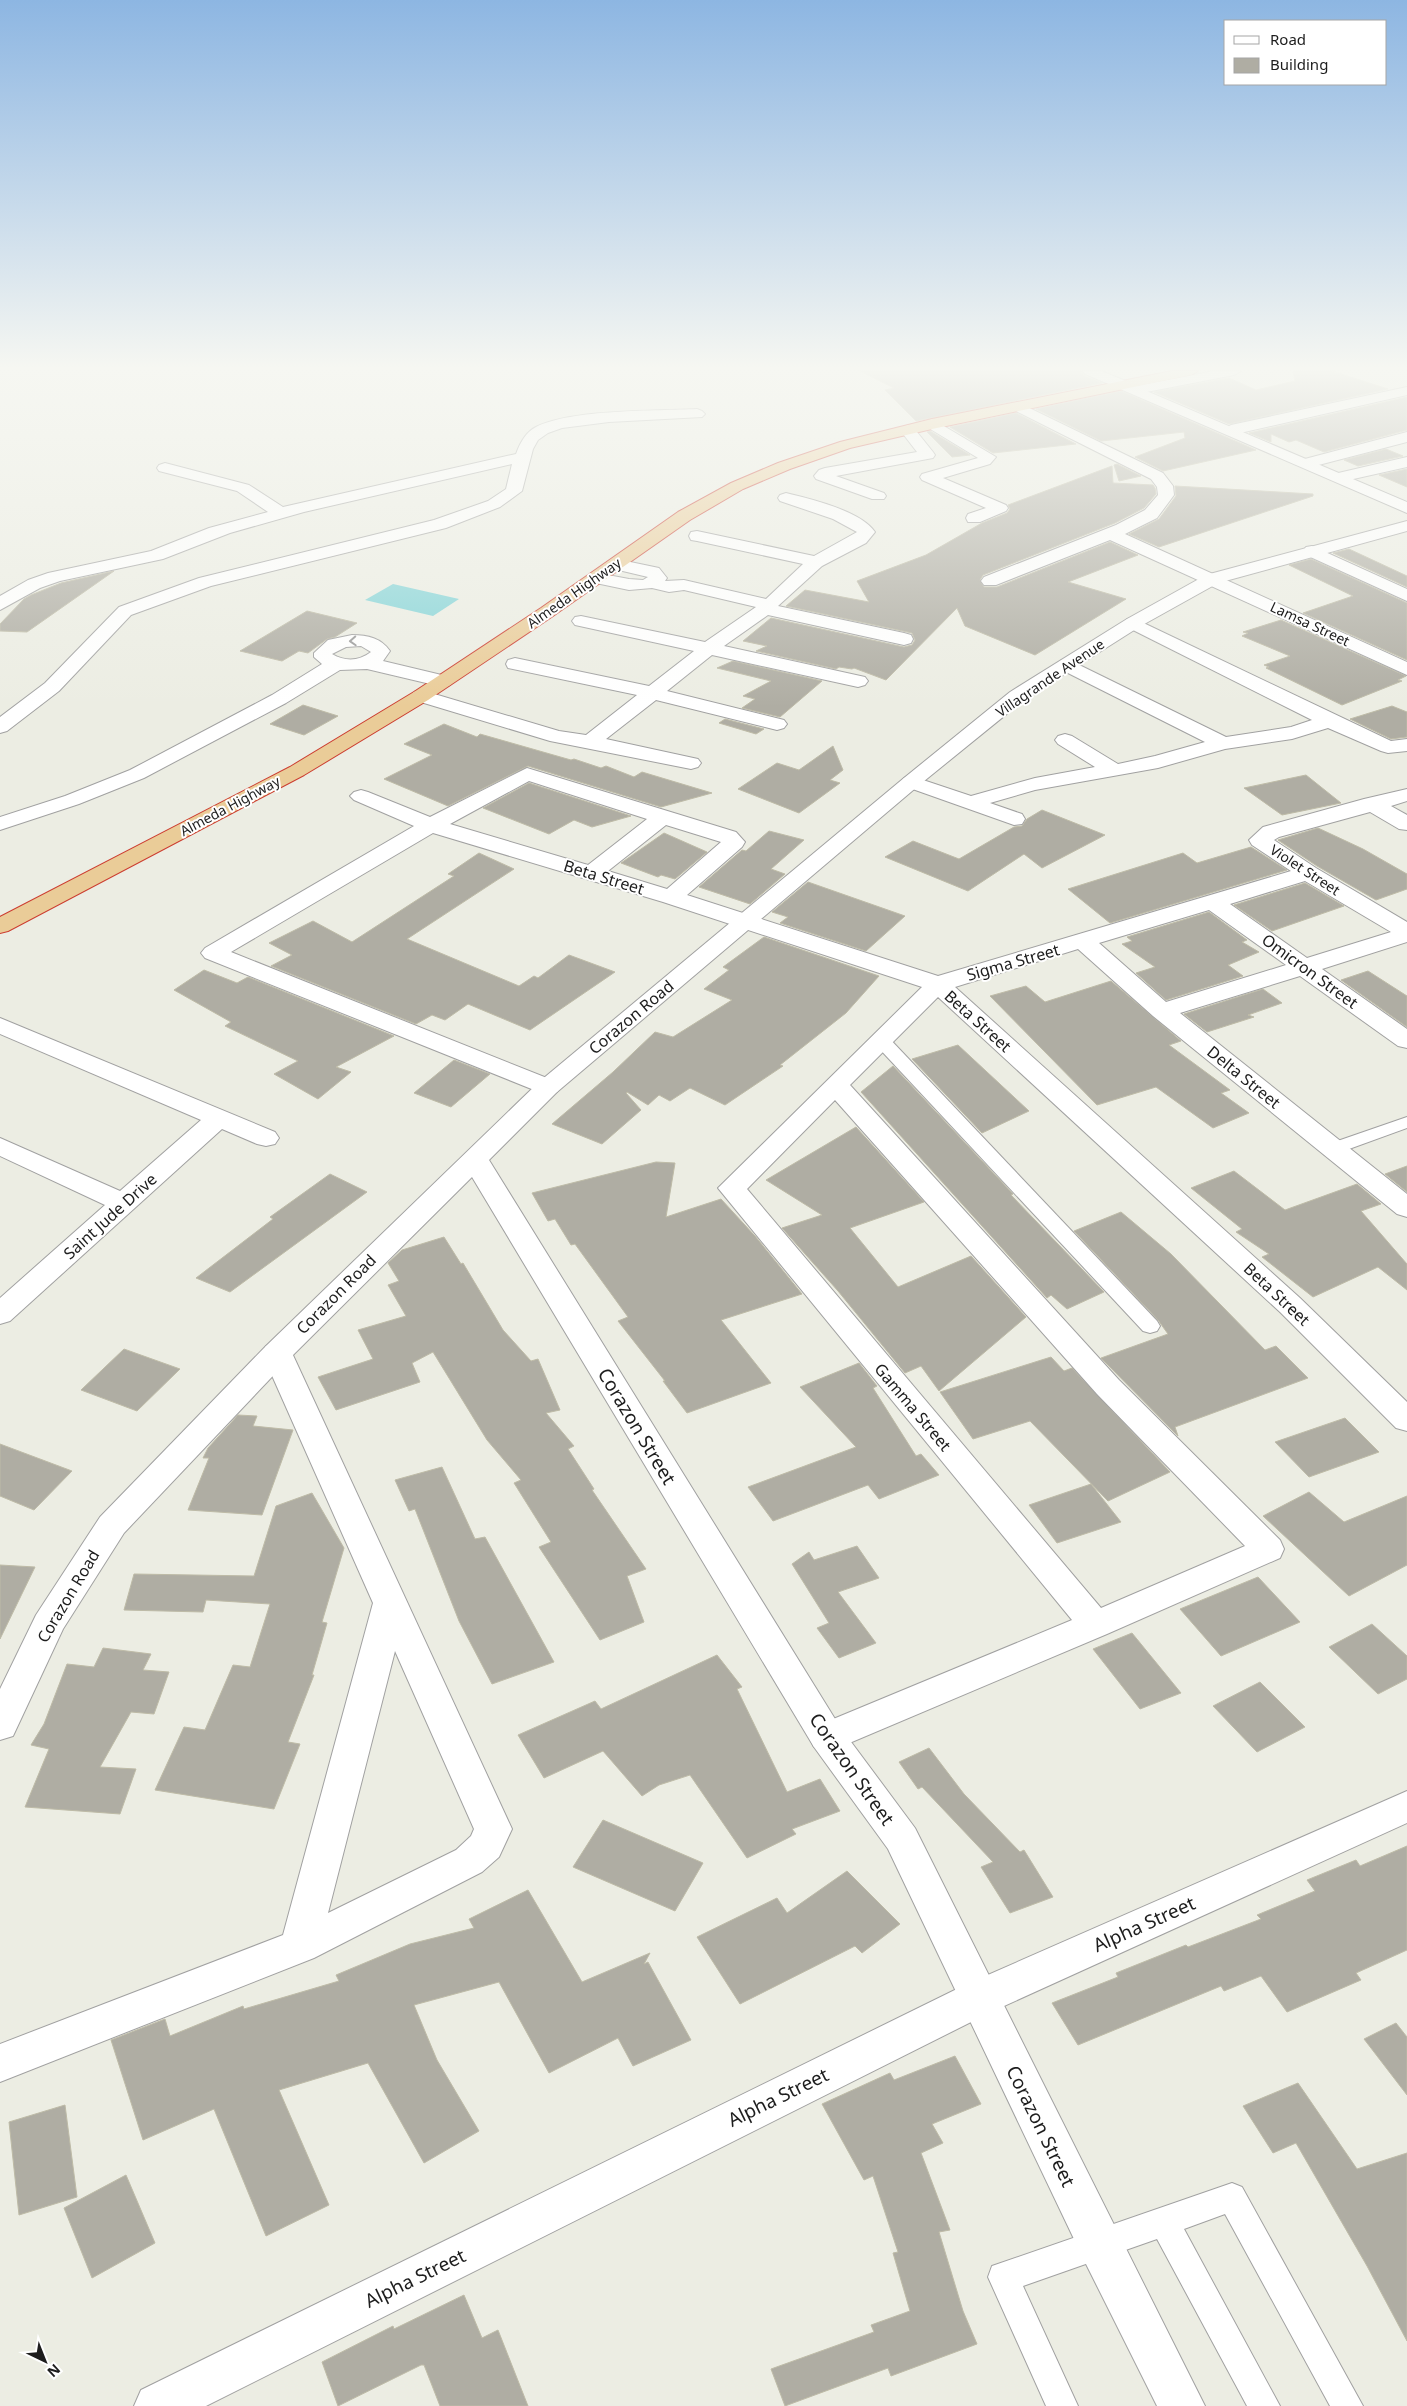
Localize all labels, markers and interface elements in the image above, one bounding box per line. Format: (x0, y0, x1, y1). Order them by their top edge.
legend (1224, 20, 1387, 85)
text: Road (1270, 29, 1306, 49)
text: Building (1270, 54, 1328, 74)
street label: Almeda Highway (523, 553, 625, 632)
street label: Lamsa Street (1267, 597, 1353, 650)
street label: Villagrande Avenue (992, 634, 1108, 721)
one-way arrow (349, 636, 357, 647)
street label: Almeda Highway (176, 771, 284, 840)
street label: Violet Street (1267, 840, 1344, 899)
street label: Beta Street (561, 854, 647, 900)
street label: Omicron Street (1257, 929, 1363, 1014)
street label: Sigma Street (964, 938, 1062, 986)
street label: Corazon Road (584, 975, 678, 1059)
street label: Beta Street (940, 985, 1016, 1057)
street label: Delta Street (1203, 1041, 1285, 1114)
street label: Saint Jude Drive (59, 1168, 161, 1264)
street label: Corazon Road (291, 1249, 381, 1339)
street label: Beta Street (1239, 1258, 1315, 1331)
street label: Gamma Street (870, 1358, 956, 1456)
street label: Corazon Street (592, 1363, 682, 1489)
street label: Corazon Road (32, 1545, 104, 1647)
street label: Corazon Street (804, 1708, 901, 1831)
street label: Alpha Street (1089, 1890, 1199, 1958)
street label: Alpha Street (723, 2061, 833, 2133)
street label: Corazon Street (1000, 2061, 1082, 2191)
street label: Alpha Street (360, 2242, 470, 2314)
north arrow (20, 2336, 70, 2386)
text: N (44, 2360, 65, 2382)

